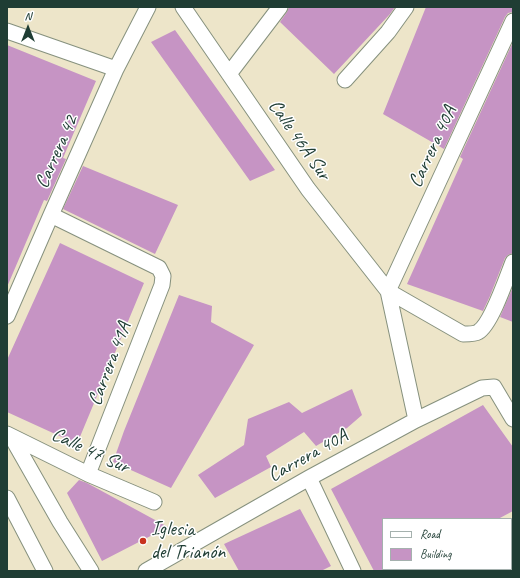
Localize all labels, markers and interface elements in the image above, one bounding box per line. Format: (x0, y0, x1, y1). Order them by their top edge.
north arrow (8, 8, 48, 48)
text: N (25, 9, 31, 23)
street label: Calle 46A Sur (262, 95, 336, 185)
street label: Carrera 40A (404, 102, 462, 192)
street label: Carrera 42 (30, 112, 84, 192)
street label: Carrera 41A (83, 319, 137, 409)
street label: Calle 47 Sur (47, 423, 133, 479)
street label: Carrera 40A (264, 424, 352, 488)
place label: Iglesia del Trianón (151, 518, 225, 565)
legend (382, 518, 512, 570)
text: Road (420, 526, 440, 542)
marker: Iglesia del Trianón (138, 536, 148, 546)
text: Building (420, 546, 452, 562)

